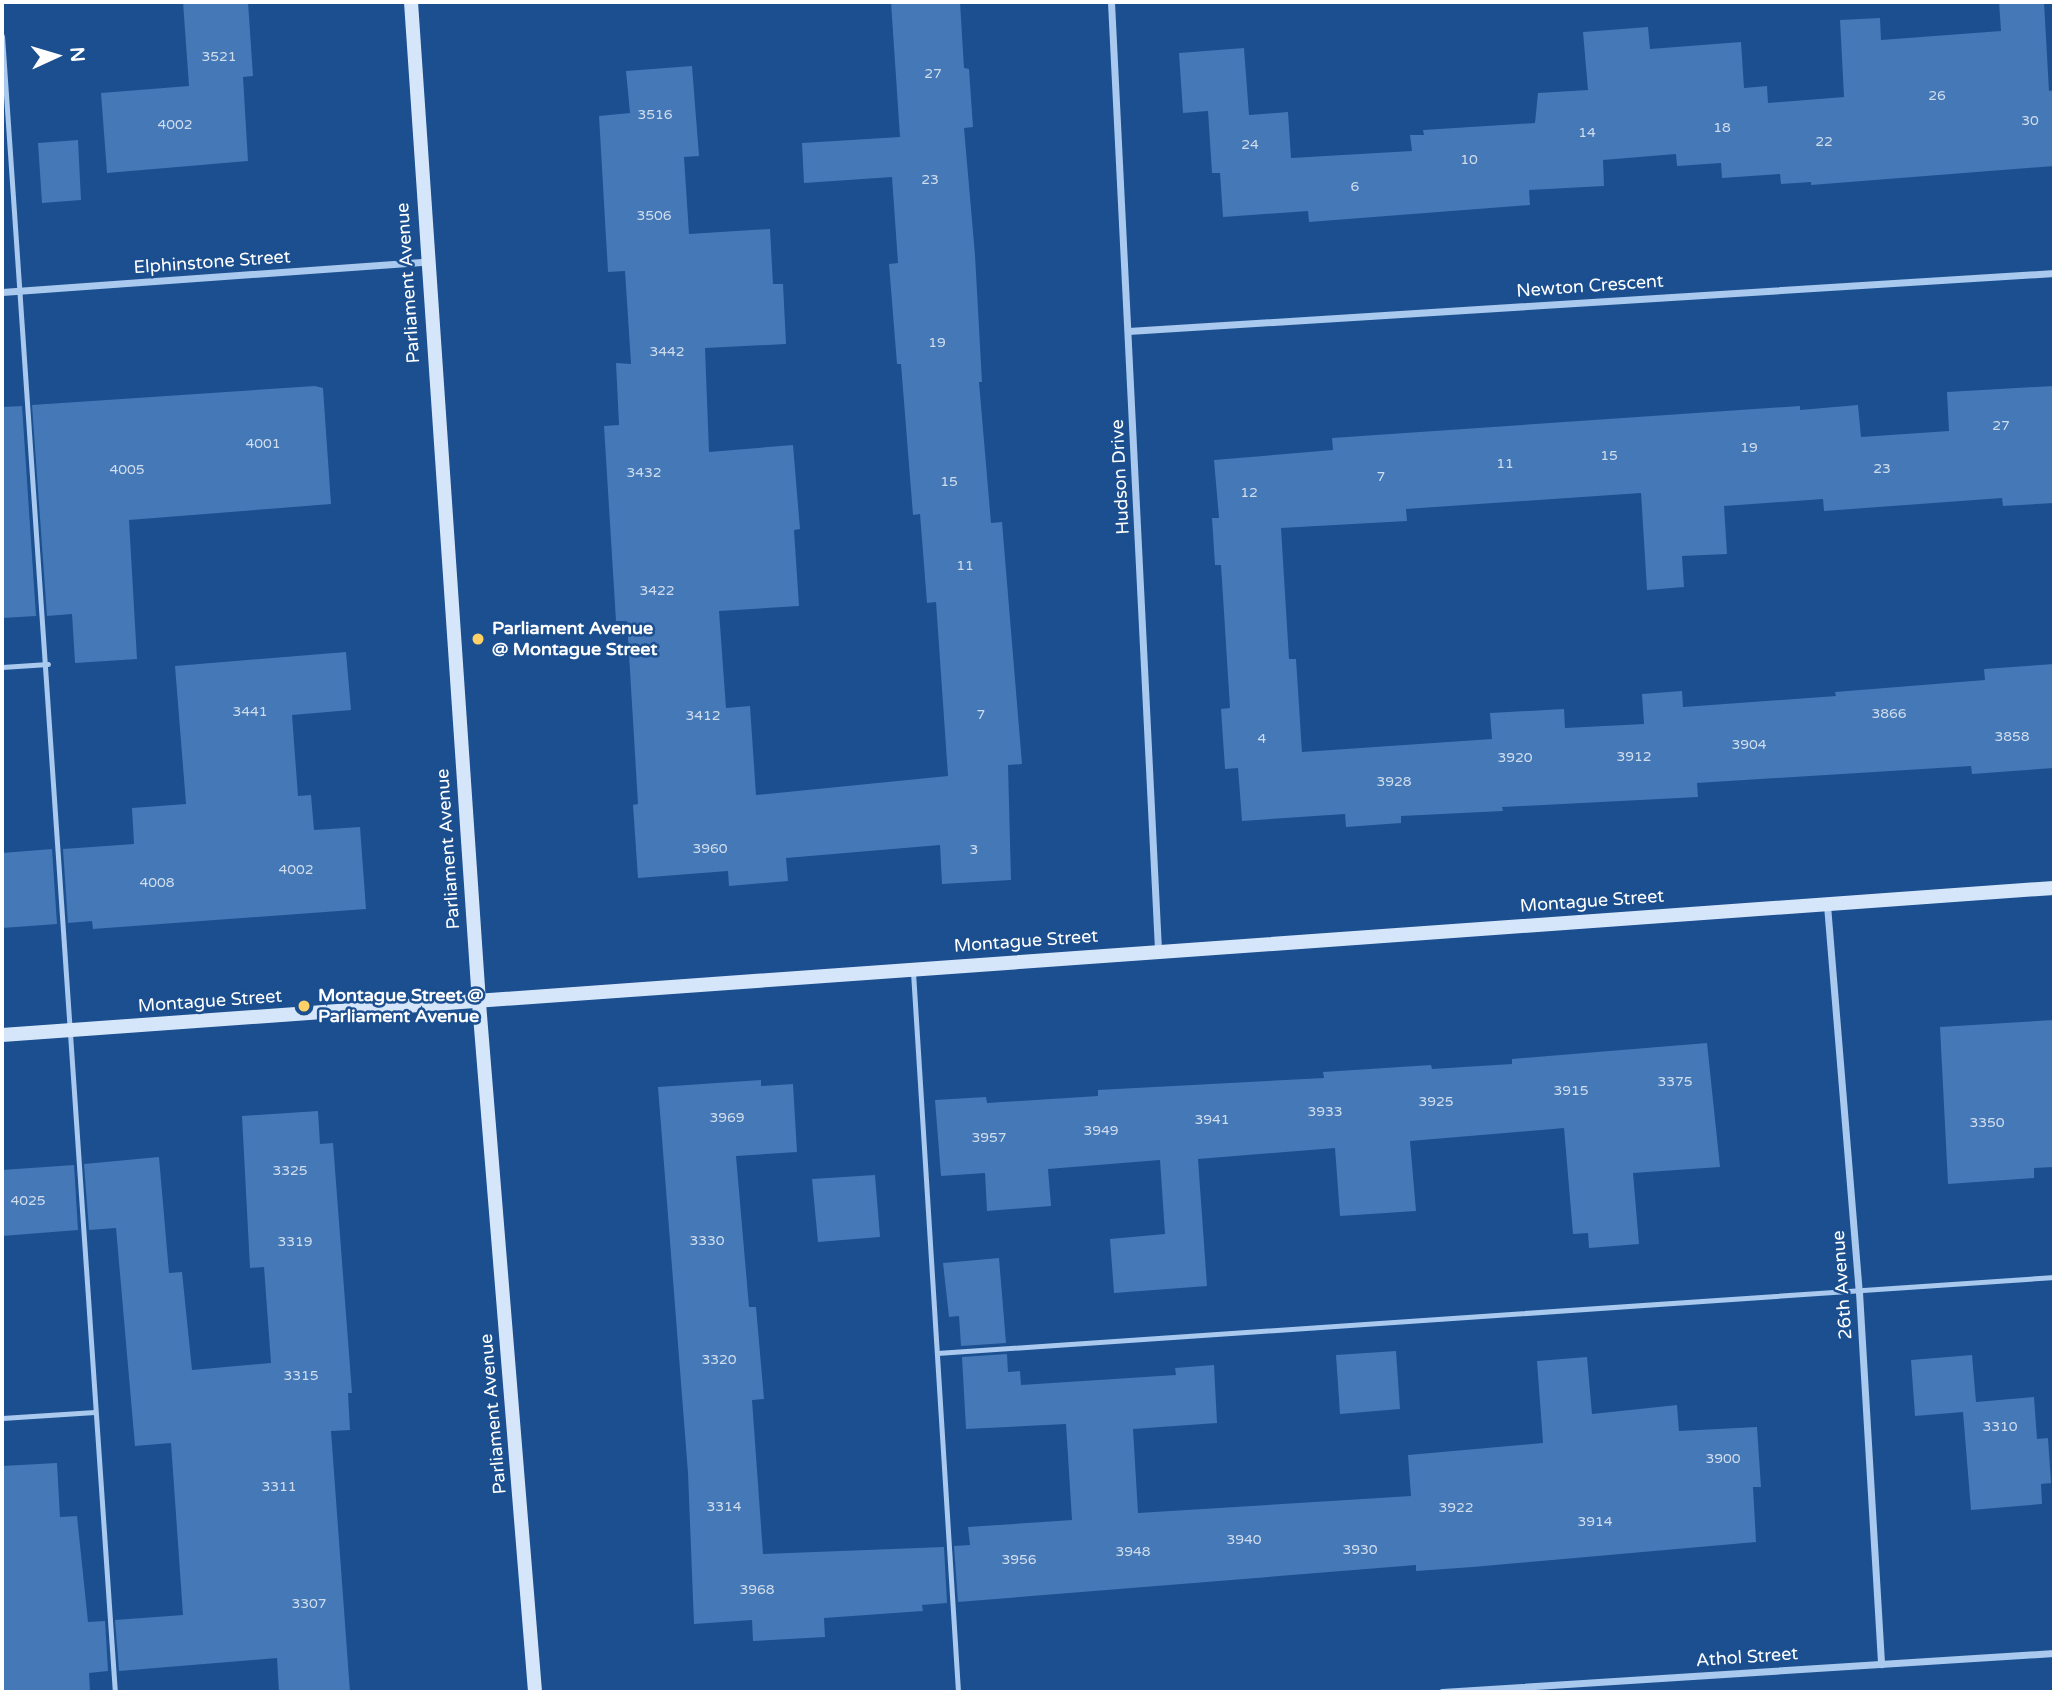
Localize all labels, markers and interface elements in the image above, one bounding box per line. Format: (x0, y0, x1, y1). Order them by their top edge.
north arrow (21, 21, 91, 91)
text: N (65, 46, 88, 63)
house number: 3521 (201, 49, 237, 65)
house number: 27 (924, 66, 942, 82)
house number: 26 (1928, 88, 1946, 104)
house number: 3516 (637, 107, 673, 123)
house number: 30 (2021, 113, 2039, 129)
house number: 4002 (157, 117, 193, 133)
house number: 18 (1713, 120, 1731, 136)
house number: 14 (1578, 125, 1596, 141)
house number: 22 (1815, 134, 1833, 150)
house number: 24 (1241, 137, 1259, 153)
house number: 10 (1460, 152, 1478, 168)
house number: 23 (921, 172, 939, 188)
house number: 6 (1351, 179, 1359, 195)
street label: Parliament Avenue (392, 202, 424, 364)
house number: 3506 (636, 208, 672, 224)
street label: Elphinstone Street (133, 246, 291, 278)
street label: Newton Crescent (1516, 270, 1664, 302)
house number: 19 (928, 335, 946, 351)
house number: 3442 (649, 344, 685, 360)
house number: 27 (1992, 418, 2010, 434)
street label: Hudson Drive (1106, 419, 1134, 535)
house number: 4001 (245, 436, 281, 452)
house number: 19 (1740, 440, 1758, 456)
house number: 15 (1600, 448, 1618, 464)
house number: 11 (1496, 456, 1514, 472)
house number: 23 (1873, 461, 1891, 477)
house number: 4005 (109, 462, 145, 478)
house number: 3432 (626, 465, 662, 481)
house number: 7 (1377, 469, 1385, 485)
house number: 15 (940, 474, 958, 490)
house number: 12 (1240, 485, 1258, 501)
house number: 11 (956, 558, 974, 574)
house number: 3422 (639, 583, 675, 599)
place label: Parliament Avenue @ Montague Street (492, 618, 657, 660)
marker: Parliament Avenue @ Montague Street (470, 631, 486, 647)
house number: 3441 (232, 704, 268, 720)
house number: 3866 (1871, 706, 1907, 722)
house number: 7 (977, 707, 985, 723)
house number: 3412 (685, 708, 721, 724)
house number: 3858 (1994, 729, 2030, 745)
house number: 4 (1258, 731, 1266, 747)
house number: 3904 (1731, 737, 1767, 753)
house number: 3912 (1616, 749, 1652, 765)
house number: 3920 (1497, 750, 1533, 766)
street label: Parliament Avenue (432, 768, 464, 930)
house number: 3928 (1376, 774, 1412, 790)
house number: 3960 (692, 841, 728, 857)
house number: 3 (970, 842, 978, 858)
house number: 4002 (278, 862, 314, 878)
house number: 4008 (139, 875, 175, 891)
street label: Montague Street (1519, 885, 1665, 917)
street label: Montague Street (953, 925, 1099, 957)
street label: Montague Street (137, 985, 283, 1017)
place label: Montague Street @ Parliament Avenue (318, 985, 483, 1028)
marker: Montague Street @ Parliament Avenue (296, 998, 312, 1014)
house number: 3375 (1657, 1074, 1693, 1090)
house number: 3915 (1553, 1083, 1589, 1099)
house number: 3925 (1418, 1094, 1454, 1110)
house number: 3933 (1307, 1104, 1343, 1120)
house number: 3969 (709, 1110, 745, 1126)
house number: 3941 (1194, 1112, 1230, 1128)
house number: 3350 (1969, 1115, 2005, 1131)
house number: 3949 (1083, 1123, 1119, 1139)
house number: 3957 (971, 1130, 1007, 1146)
house number: 3325 (272, 1163, 308, 1179)
house number: 4025 (10, 1193, 46, 1209)
street label: 26th Avenue (1827, 1230, 1857, 1340)
house number: 3330 (689, 1233, 725, 1249)
house number: 3319 (277, 1234, 313, 1250)
street label: Parliament Avenue (475, 1333, 511, 1495)
house number: 3320 (701, 1352, 737, 1368)
house number: 3315 (283, 1368, 319, 1384)
house number: 3310 (1982, 1419, 2018, 1435)
house number: 3900 (1705, 1451, 1741, 1467)
house number: 3311 (261, 1479, 297, 1495)
house number: 3314 (706, 1499, 742, 1515)
house number: 3922 (1438, 1500, 1474, 1516)
house number: 3914 (1577, 1514, 1613, 1530)
house number: 3940 (1226, 1532, 1262, 1548)
house number: 3930 (1342, 1542, 1378, 1558)
house number: 3948 (1115, 1544, 1151, 1560)
house number: 3956 (1001, 1552, 1037, 1568)
house number: 3968 (739, 1582, 775, 1598)
house number: 3307 (291, 1596, 327, 1612)
street label: Athol Street (1695, 1643, 1799, 1671)

